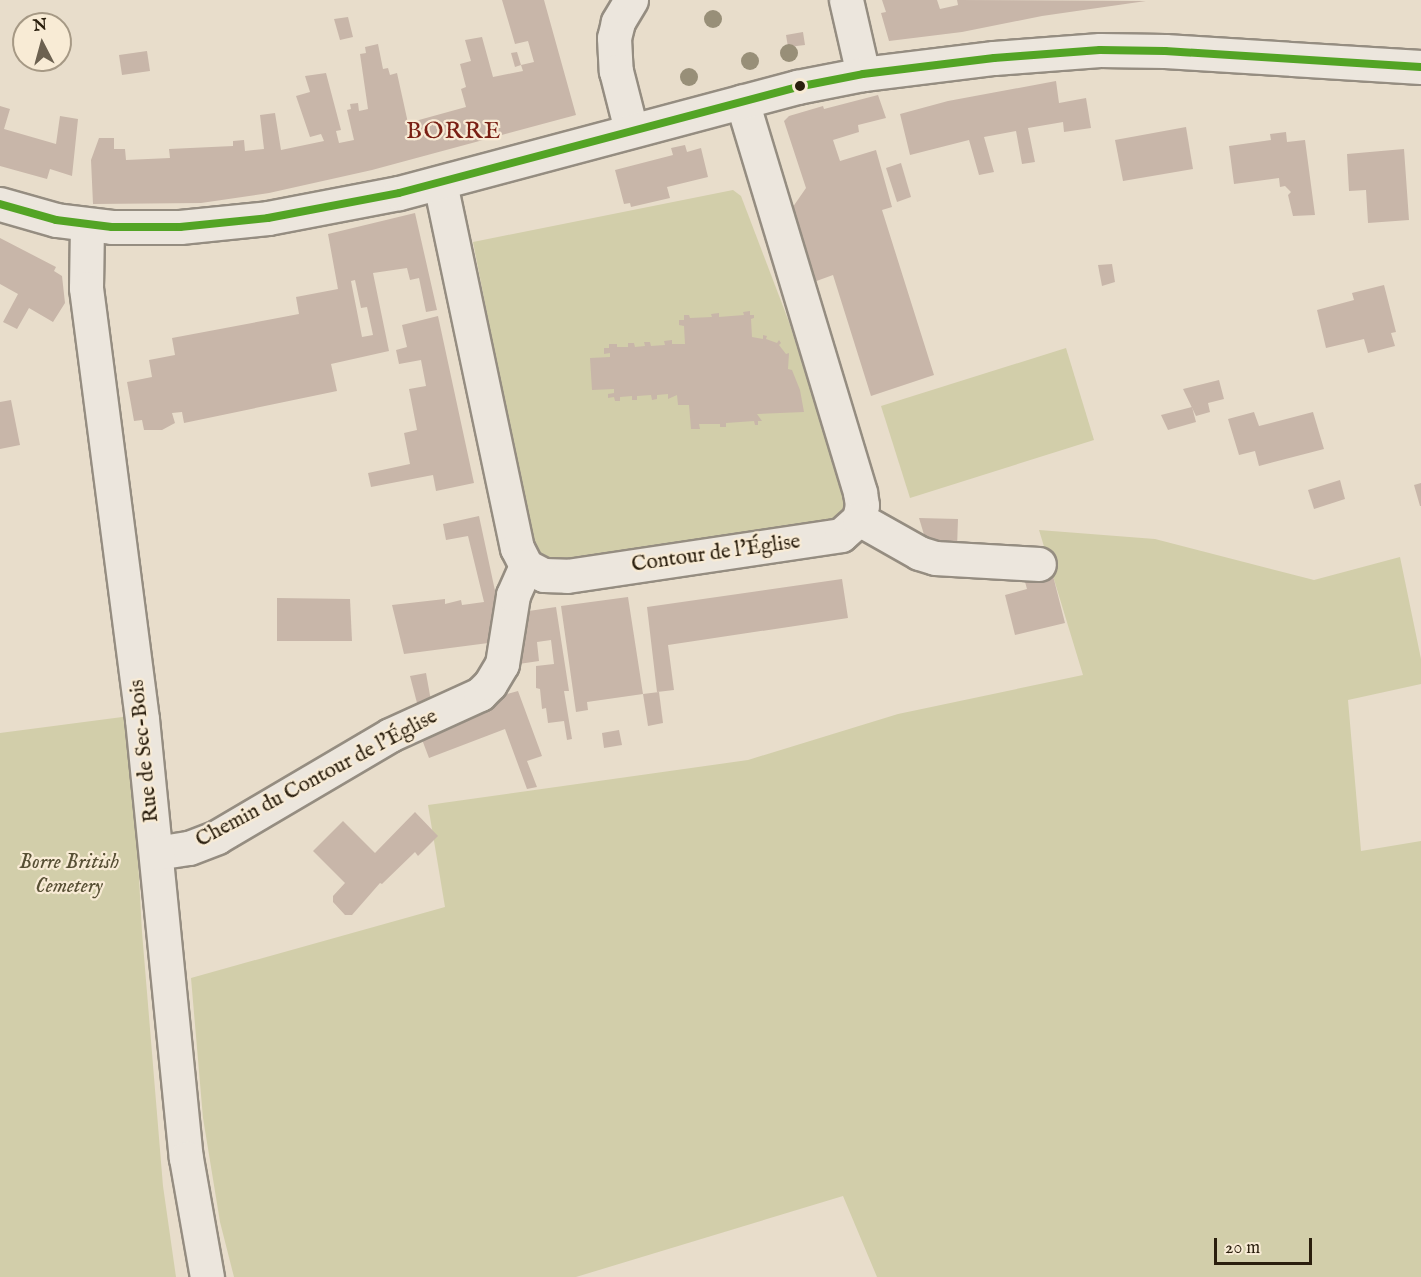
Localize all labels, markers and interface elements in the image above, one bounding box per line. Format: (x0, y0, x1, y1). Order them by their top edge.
north arrow (12, 12, 72, 72)
text: N (32, 15, 48, 37)
unlabelled marker (794, 80, 806, 92)
district label: BORRE (406, 118, 502, 146)
street label: Contour de l'Église (630, 530, 802, 578)
street label: Rue de Sec-Bois (125, 678, 165, 824)
street label: Chemin du Contour de l'Église (192, 704, 442, 854)
park label: Borre British Cemetery (19, 850, 119, 900)
scale bar (1217, 1226, 1314, 1264)
text: 20 m (1225, 1237, 1260, 1260)

